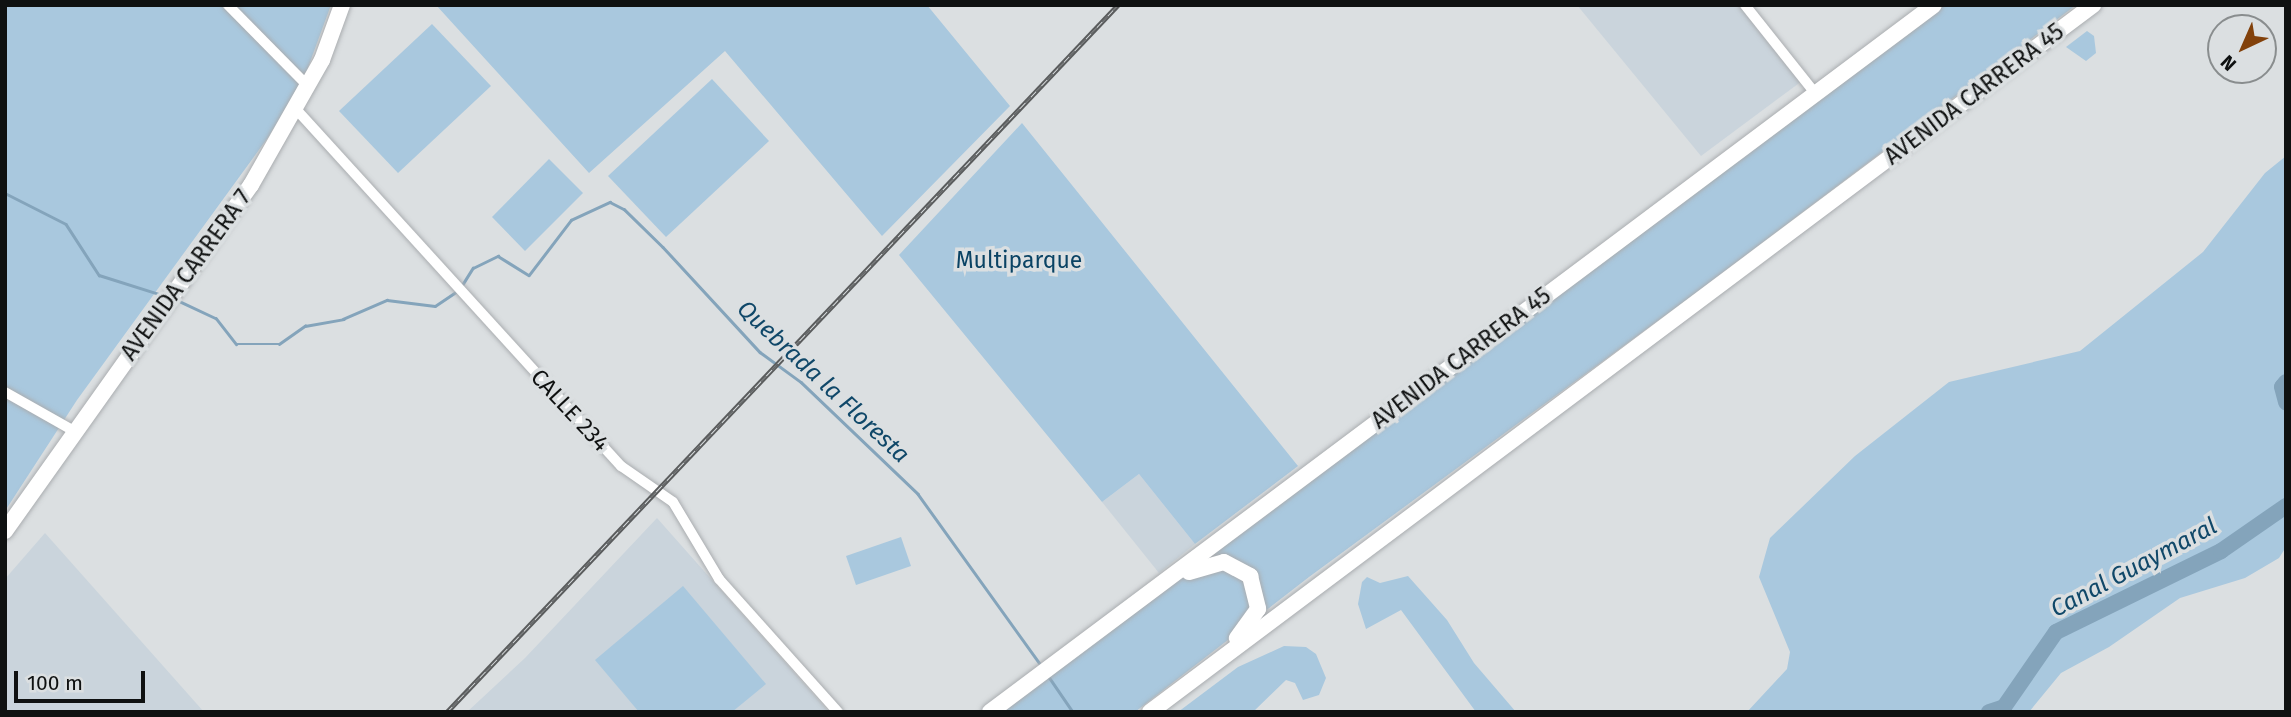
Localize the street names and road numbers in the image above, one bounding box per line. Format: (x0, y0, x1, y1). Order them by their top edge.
street label: AVENIDA CARRERA 45 (1879, 18, 2069, 170)
street label: AVENIDA CARRERA 7 (115, 184, 257, 366)
street label: AVENIDA CARRERA 45 (1366, 282, 1556, 434)
street label: CALLE 234 (525, 363, 615, 457)

